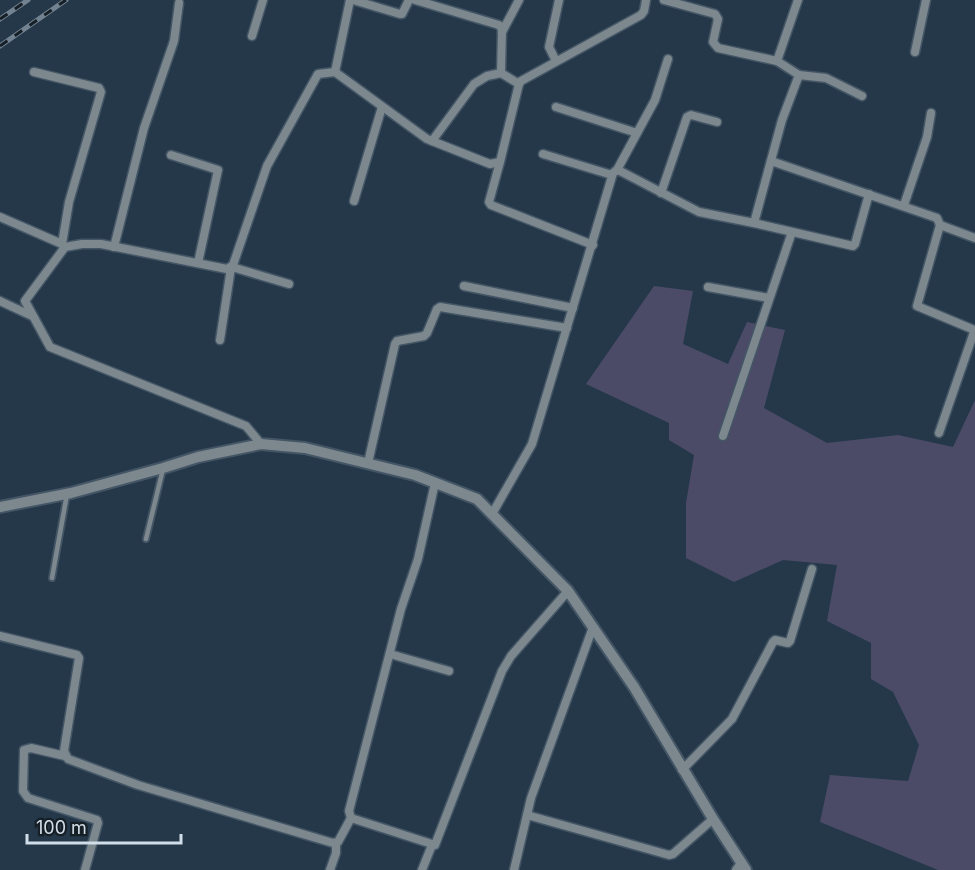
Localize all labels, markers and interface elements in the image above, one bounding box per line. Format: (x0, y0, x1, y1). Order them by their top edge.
scale bar (27, 807, 182, 845)
text: 100 m (36, 817, 87, 838)

